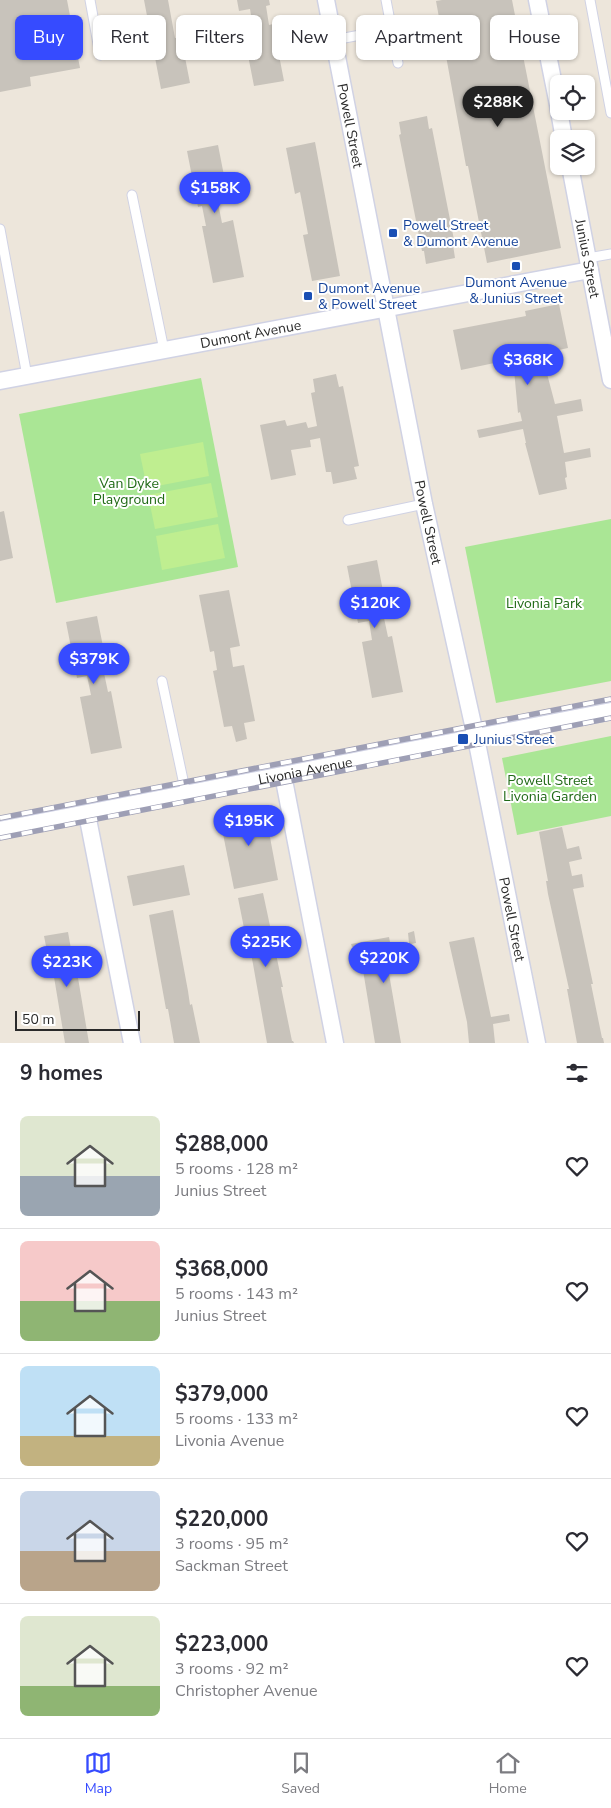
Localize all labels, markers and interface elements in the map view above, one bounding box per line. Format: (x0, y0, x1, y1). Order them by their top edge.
chip: Buy (15, 15, 83, 60)
chip: Rent (93, 15, 166, 60)
chip: Filters (176, 15, 262, 60)
chip: New (272, 15, 346, 60)
chip: Apartment (356, 15, 480, 60)
chip: House (490, 15, 578, 60)
map controls (550, 75, 595, 175)
button: locate (550, 75, 595, 120)
street label: Powell Street (333, 82, 368, 170)
pin: $288K (463, 86, 533, 128)
text: $288K (473, 91, 523, 113)
button: layers (550, 130, 595, 175)
pin: $158K (180, 172, 250, 214)
text: $158K (190, 177, 240, 199)
place label: Powell Street & Dumont Avenue (403, 216, 518, 251)
street label: Junius Street (571, 216, 605, 300)
marker: Powell Street & Dumont Avenue (387, 227, 399, 239)
marker: Dumont Avenue & Junius Street (510, 260, 522, 272)
place label: Dumont Avenue & Junius Street (465, 273, 567, 308)
place label: Dumont Avenue & Powell Street (318, 279, 420, 314)
marker: Dumont Avenue & Powell Street (302, 290, 314, 302)
street label: Dumont Avenue (199, 315, 303, 353)
pin: $368K (493, 344, 563, 386)
text: $368K (503, 349, 553, 371)
park label: Van Dyke Playground (93, 474, 165, 509)
street label: Powell Street (410, 478, 447, 566)
pin: $120K (340, 586, 410, 629)
text: $120K (350, 592, 400, 614)
park label: Livonia Park (506, 594, 583, 613)
pin: $379K (59, 642, 129, 685)
text: $379K (69, 648, 119, 670)
place label: Junius Street (473, 730, 554, 749)
marker: Junius Street (456, 732, 470, 746)
street label: Livonia Avenue (256, 752, 354, 789)
park label: Powell Street Livonia Garden (503, 771, 597, 806)
pin: $195K (214, 804, 284, 847)
text: $195K (224, 810, 274, 832)
street label: Powell Street (495, 875, 530, 963)
pin: $225K (231, 926, 301, 968)
text: $225K (241, 931, 291, 953)
pin: $220K (349, 942, 419, 984)
pin: $223K (32, 946, 102, 988)
text: $220K (359, 947, 409, 969)
text: $223K (42, 951, 92, 973)
scale bar (15, 1008, 140, 1031)
text: 50 m (22, 1010, 54, 1029)
text: 9 homes (20, 1059, 103, 1087)
icon: filters (563, 1059, 591, 1087)
text: $288,000 (175, 1130, 268, 1158)
icon: home (60, 1136, 120, 1196)
icon: heart (563, 1152, 591, 1180)
text: 5 rooms · 128 m² (175, 1158, 298, 1180)
text: Junius Street (175, 1180, 266, 1202)
text: $368,000 (175, 1255, 268, 1283)
icon: home (60, 1261, 120, 1321)
icon: heart (563, 1277, 591, 1305)
text: 5 rooms · 143 m² (175, 1283, 298, 1305)
text: Junius Street (175, 1305, 266, 1327)
text: $379,000 (175, 1380, 268, 1408)
icon: home (60, 1386, 120, 1446)
icon: heart (563, 1402, 591, 1430)
text: 5 rooms · 133 m² (175, 1408, 298, 1430)
text: Livonia Avenue (175, 1430, 284, 1452)
text: $220,000 (175, 1505, 268, 1533)
icon: home (60, 1511, 120, 1571)
icon: heart (563, 1527, 591, 1555)
text: 3 rooms · 95 m² (175, 1533, 288, 1555)
text: Sackman Street (175, 1555, 288, 1577)
text: $223,000 (175, 1630, 268, 1658)
icon: home (60, 1636, 120, 1696)
icon: heart (563, 1652, 591, 1680)
text: 3 rooms · 92 m² (175, 1658, 288, 1680)
text: Christopher Avenue (175, 1680, 318, 1702)
tab: Map (84, 1749, 112, 1798)
tab: Saved (281, 1749, 320, 1798)
tab: Home (489, 1749, 527, 1798)

